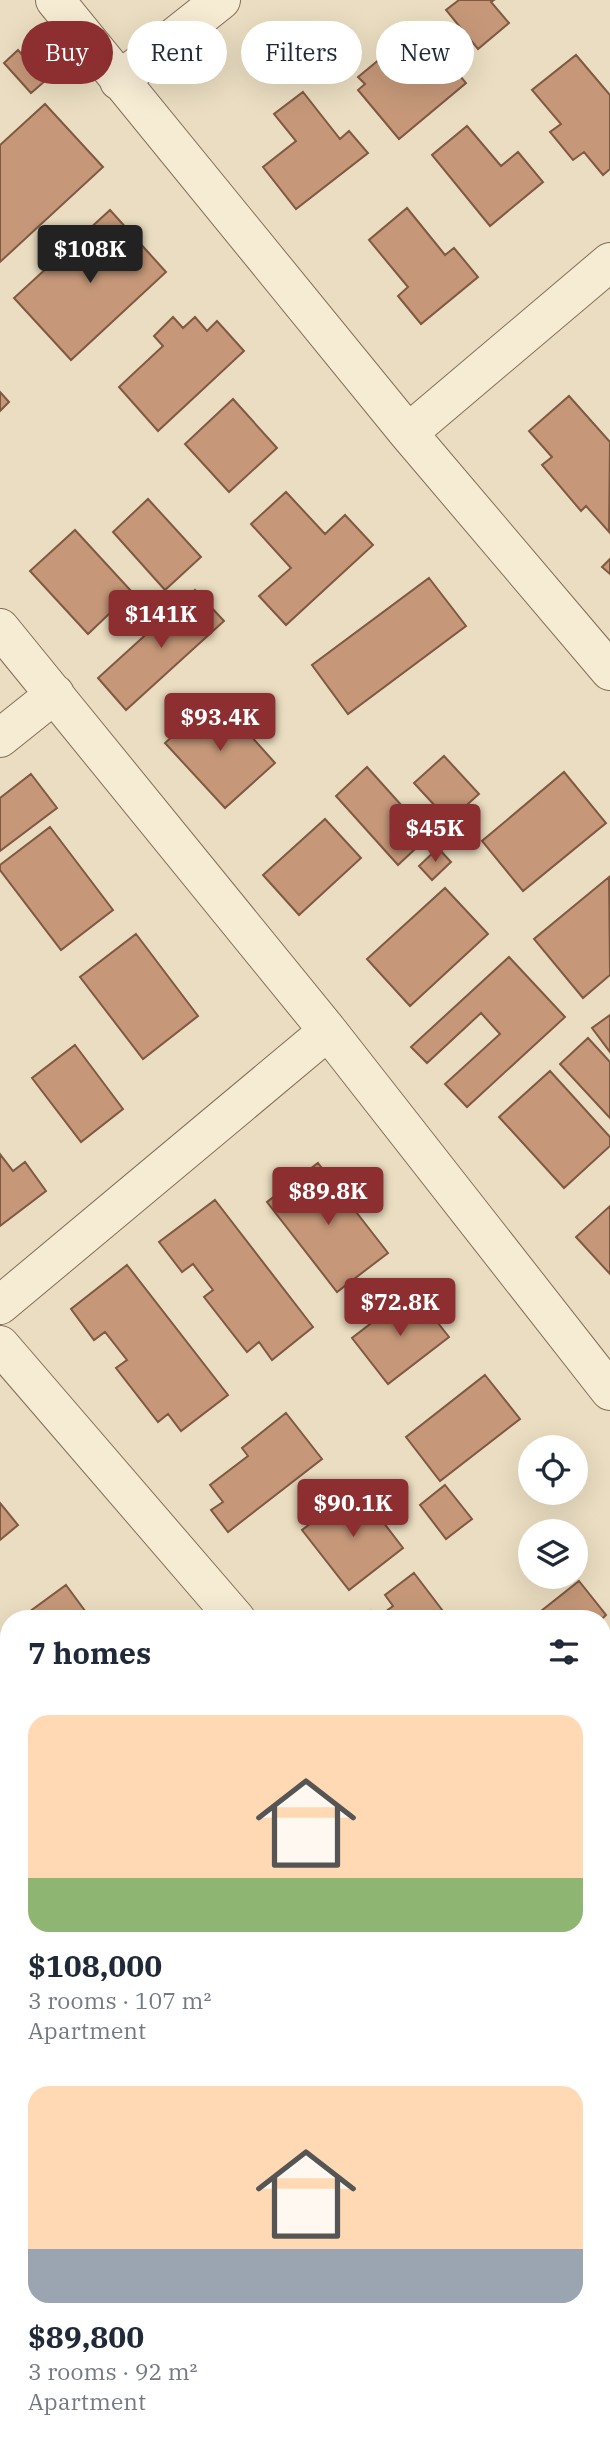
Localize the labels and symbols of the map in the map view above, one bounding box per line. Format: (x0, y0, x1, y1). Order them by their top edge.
pin: $108K (41, 226, 139, 285)
pin: $141K (112, 590, 210, 650)
pin: $93.4K (163, 694, 277, 753)
pin: $45K (394, 804, 476, 864)
pin: $89.8K (271, 1168, 385, 1227)
pin: $72.8K (343, 1278, 457, 1338)
pin: $90.1K (296, 1480, 410, 1539)

